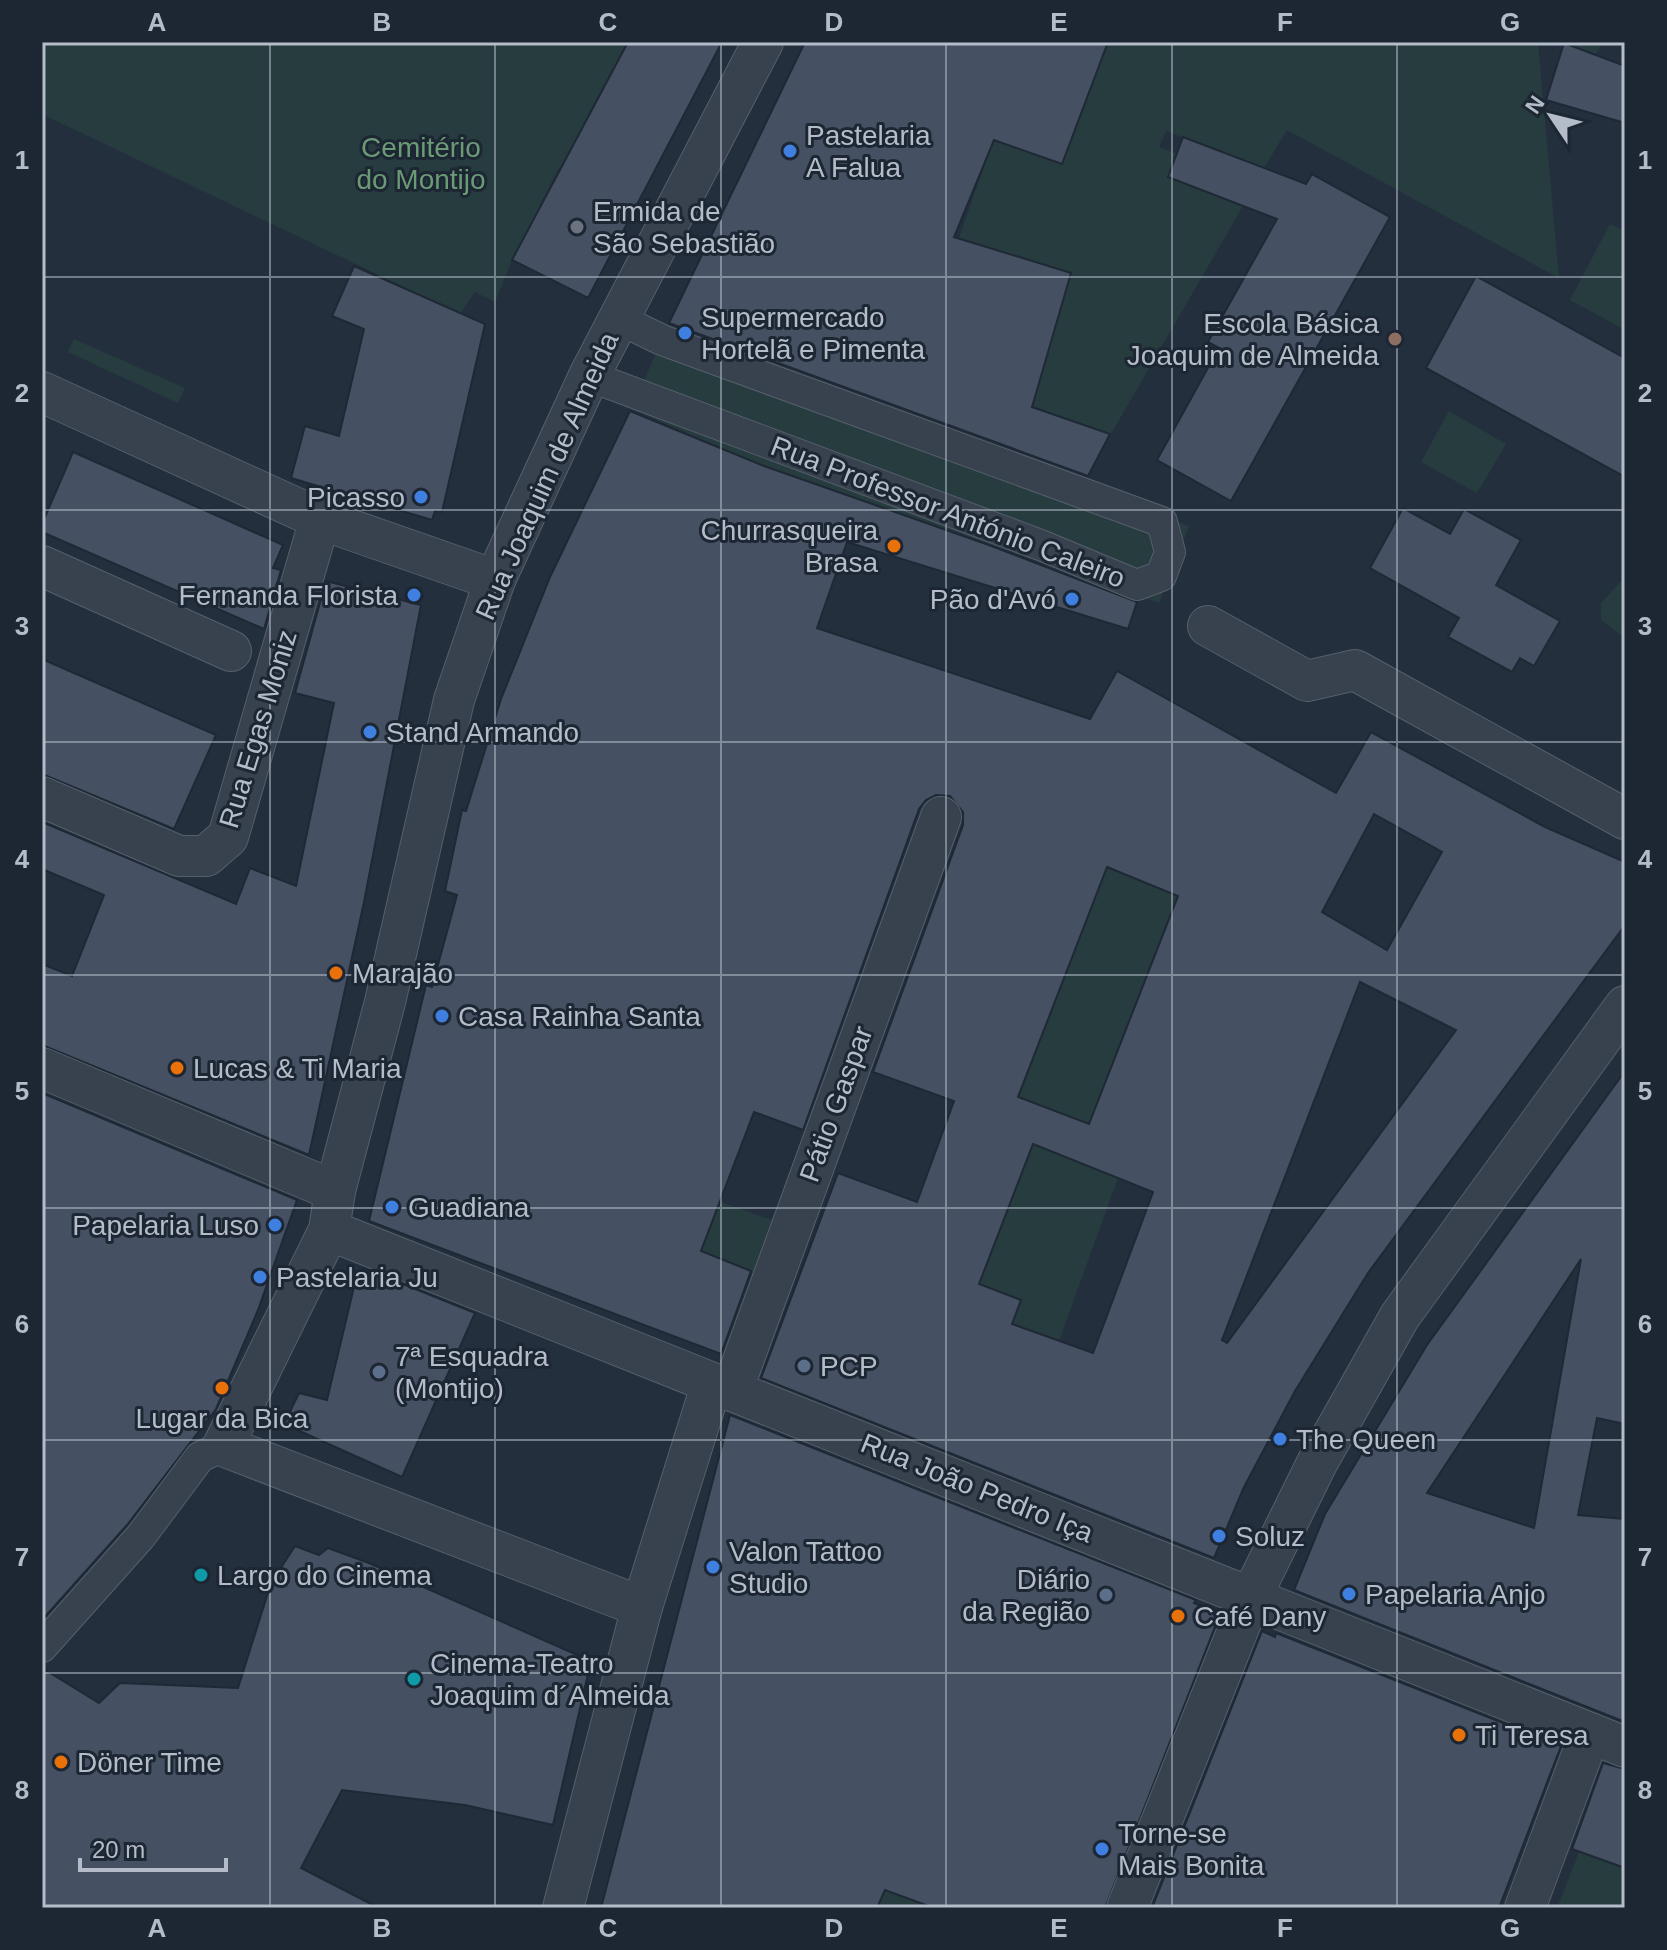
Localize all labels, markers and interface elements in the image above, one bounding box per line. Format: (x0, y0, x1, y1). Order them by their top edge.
text: A (148, 7, 167, 37)
text: B (373, 7, 391, 37)
text: C (599, 7, 618, 37)
text: D (825, 7, 843, 37)
text: E (1050, 7, 1068, 37)
text: F (1277, 7, 1293, 37)
text: G (1500, 7, 1520, 37)
north arrow (1511, 76, 1591, 156)
text: N (1520, 91, 1550, 118)
place label: Pastelaria A Falua (806, 120, 931, 183)
park label: Cemitério do Montijo (356, 132, 486, 195)
marker: Pastelaria A Falua (781, 142, 799, 160)
text: 1 (15, 145, 29, 175)
text: 1 (1638, 145, 1652, 175)
place label: Ermida de São Sebastião (593, 196, 775, 259)
marker: Ermida de São Sebastião (568, 218, 586, 236)
place label: Supermercado Hortelã e Pimenta (701, 302, 926, 365)
place label: Escola Básica Joaquim de Almeida (1127, 308, 1379, 371)
marker: Supermercado Hortelã e Pimenta (676, 324, 694, 342)
street label: Rua Joaquim de Almeida (470, 327, 625, 624)
marker: Escola Básica Joaquim de Almeida (1386, 330, 1404, 348)
text: 2 (15, 378, 29, 408)
text: 2 (1638, 378, 1652, 408)
street label: Rua Professor António Caleiro (767, 430, 1129, 594)
place label: Picasso (307, 482, 405, 513)
marker: Picasso (412, 488, 430, 506)
place label: Churrasqueira Brasa (701, 515, 878, 578)
marker: Churrasqueira Brasa (885, 537, 903, 555)
place label: Fernanda Florista (179, 580, 398, 611)
place label: Pão d'Avó (930, 584, 1056, 615)
marker: Fernanda Florista (405, 586, 423, 604)
marker: Pão d'Avó (1063, 590, 1081, 608)
text: 3 (15, 611, 29, 641)
text: 3 (1638, 611, 1652, 641)
street label: Rua Egas Moniz (213, 626, 303, 832)
place label: Stand Armando (386, 717, 579, 748)
marker: Stand Armando (361, 723, 379, 741)
text: 4 (15, 844, 30, 874)
text: 4 (1638, 844, 1653, 874)
place label: Marajão (352, 958, 453, 989)
marker: Marajão (327, 964, 345, 982)
place label: Casa Rainha Santa (458, 1001, 701, 1032)
marker: Casa Rainha Santa (433, 1007, 451, 1025)
street label: Pátio Gaspar (793, 1022, 879, 1186)
place label: Lucas & Ti Maria (193, 1053, 402, 1084)
marker: Lucas & Ti Maria (168, 1059, 186, 1077)
text: 5 (15, 1076, 29, 1106)
text: 5 (1638, 1076, 1652, 1106)
place label: Guadiana (408, 1192, 530, 1223)
marker: Guadiana (383, 1198, 401, 1216)
place label: Papelaria Luso (72, 1210, 259, 1241)
marker: Papelaria Luso (266, 1216, 284, 1234)
place label: Pastelaria Ju (276, 1262, 438, 1293)
marker: Pastelaria Ju (251, 1268, 269, 1286)
text: 6 (15, 1309, 29, 1339)
text: 6 (1638, 1309, 1652, 1339)
place label: 7ª Esquadra (Montijo) (395, 1341, 549, 1404)
place label: PCP (820, 1351, 878, 1382)
marker: PCP (795, 1357, 813, 1375)
marker: 7ª Esquadra (Montijo) (370, 1363, 388, 1381)
marker: Lugar da Bica (213, 1379, 231, 1397)
place label: Lugar da Bica (136, 1403, 309, 1434)
place label: The Queen (1296, 1424, 1436, 1455)
street label: Rua João Pedro Iça (856, 1427, 1098, 1549)
marker: The Queen (1271, 1430, 1289, 1448)
place label: Soluz (1235, 1521, 1305, 1552)
marker: Soluz (1210, 1527, 1228, 1545)
place label: Valon Tattoo Studio (729, 1536, 882, 1599)
text: 7 (15, 1542, 29, 1572)
text: 7 (1638, 1542, 1652, 1572)
marker: Valon Tattoo Studio (704, 1558, 722, 1576)
place label: Largo do Cinema (217, 1560, 432, 1591)
place label: Diário da Região (962, 1564, 1090, 1627)
marker: Largo do Cinema (192, 1566, 210, 1584)
place label: Papelaria Anjo (1365, 1579, 1546, 1610)
marker: Papelaria Anjo (1340, 1585, 1358, 1603)
marker: Diário da Região (1097, 1586, 1115, 1604)
place label: Café Dany (1194, 1601, 1326, 1632)
marker: Café Dany (1169, 1607, 1187, 1625)
place label: Cinema-Teatro Joaquim d´Almeida (430, 1648, 670, 1711)
marker: Cinema-Teatro Joaquim d´Almeida (405, 1670, 423, 1688)
place label: Ti Teresa (1475, 1720, 1589, 1751)
marker: Ti Teresa (1450, 1726, 1468, 1744)
place label: Döner Time (77, 1747, 222, 1778)
marker: Döner Time (52, 1753, 70, 1771)
text: 8 (15, 1775, 29, 1805)
text: 8 (1638, 1775, 1652, 1805)
place label: Torne-se Mais Bonita (1118, 1818, 1265, 1881)
scale bar (80, 1822, 226, 1872)
text: 20 m (92, 1836, 145, 1863)
marker: Torne-se Mais Bonita (1093, 1840, 1111, 1858)
text: A (148, 1913, 167, 1943)
text: B (373, 1913, 391, 1943)
text: C (599, 1913, 618, 1943)
text: D (825, 1913, 843, 1943)
text: E (1050, 1913, 1068, 1943)
text: F (1277, 1913, 1293, 1943)
text: G (1500, 1913, 1520, 1943)

